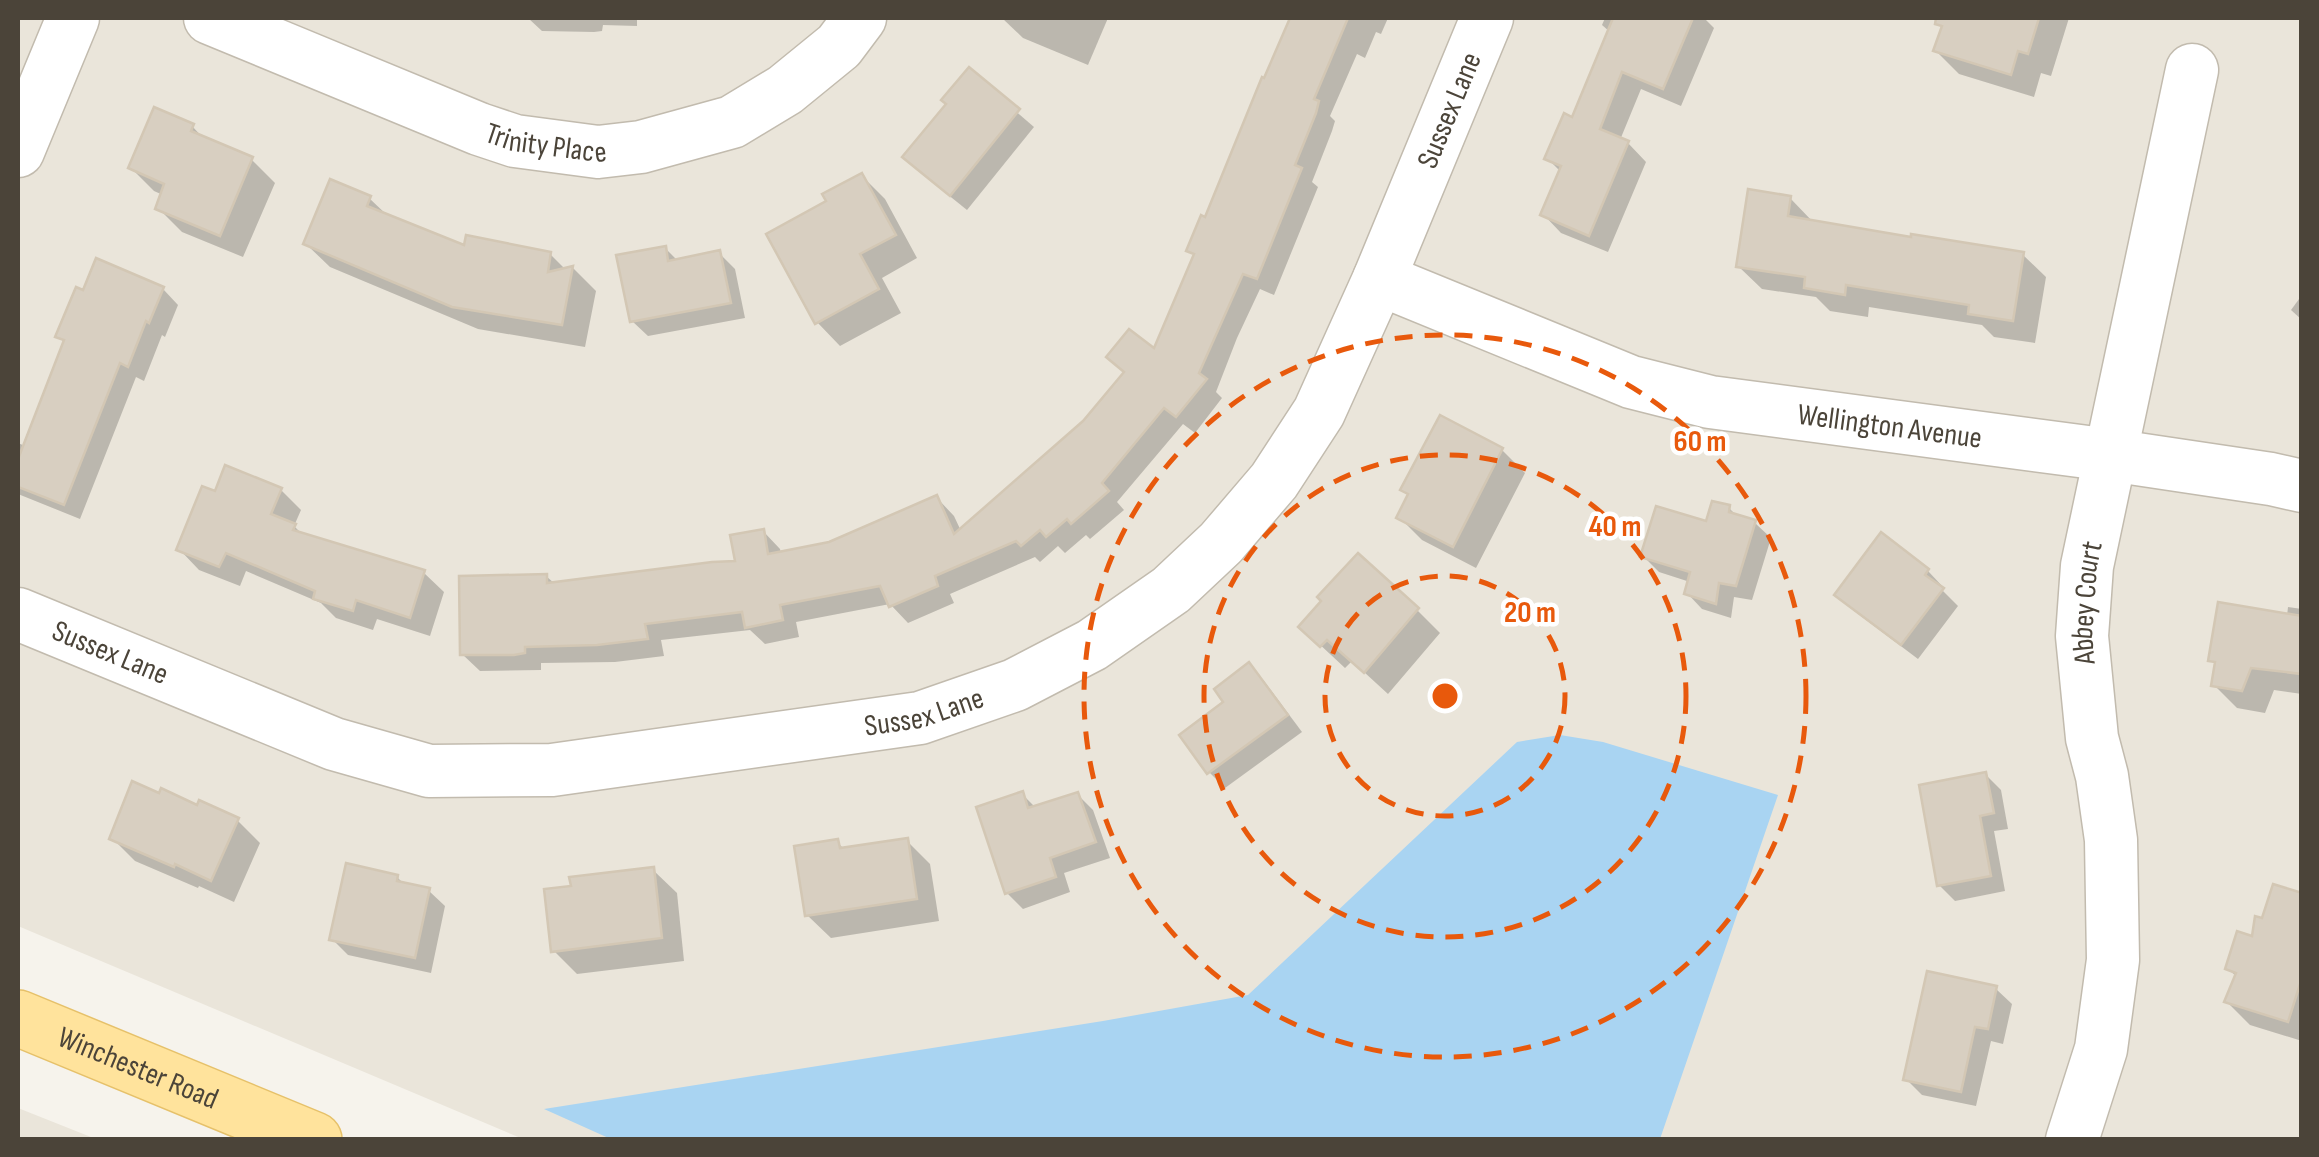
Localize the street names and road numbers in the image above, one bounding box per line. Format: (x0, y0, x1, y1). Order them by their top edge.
street label: Sussex Lane (1410, 47, 1490, 174)
street label: Trinity Place (481, 115, 608, 171)
street label: Wellington Avenue (1795, 397, 1984, 457)
street label: Abbey Court (2065, 538, 2111, 667)
street label: Sussex Lane (47, 613, 173, 693)
street label: Sussex Lane (862, 680, 988, 745)
street label: Winchester Road (52, 1019, 223, 1118)

